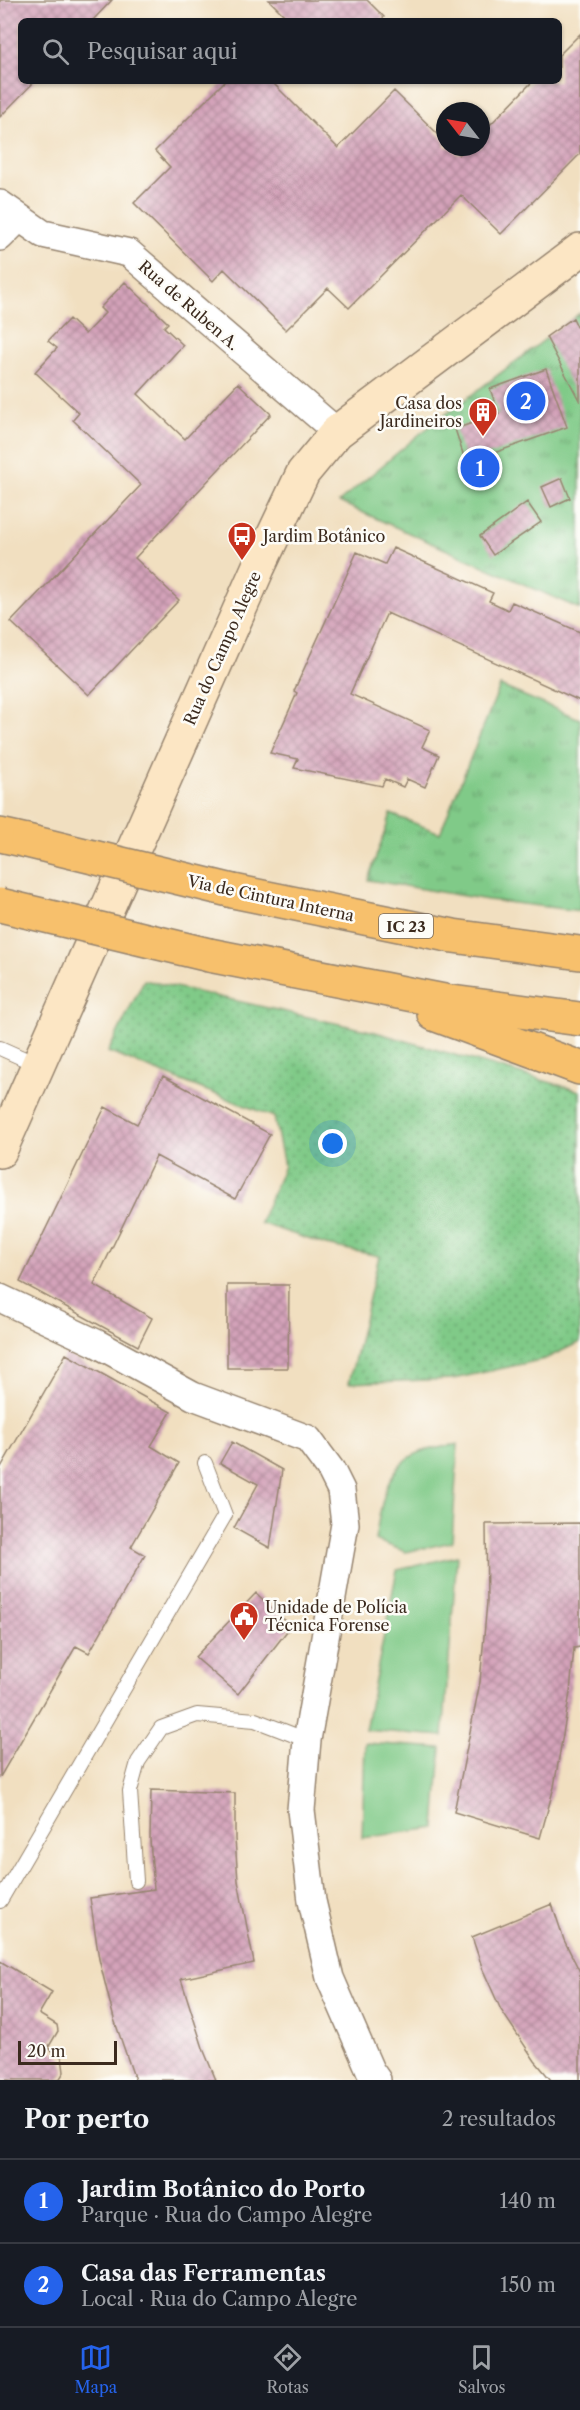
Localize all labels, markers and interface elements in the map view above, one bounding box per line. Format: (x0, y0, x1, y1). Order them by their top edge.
search box (18, 18, 562, 84)
icon: search (39, 35, 72, 68)
text: Pesquisar aqui (87, 38, 237, 65)
north arrow (436, 102, 490, 156)
street label: Rua de Ruben A. (135, 256, 243, 354)
pin: 2 (506, 378, 546, 424)
place label: Casa dos Jardineiros (377, 393, 462, 431)
building icon: Casa dos Jardineiros (467, 396, 499, 438)
pin: 1 (460, 446, 500, 490)
bus stop icon: Jardim Botânico (226, 520, 258, 562)
place label: Jardim Botânico (260, 526, 386, 546)
street label: Rua do Campo Alegre (179, 568, 265, 728)
street label: Via de Cintura Interna (185, 870, 357, 926)
road number: IC 23 (379, 914, 433, 938)
your location (318, 1129, 347, 1158)
place label: Unidade de Polícia Técnica Forense (265, 1597, 408, 1635)
public building icon: Unidade de Polícia Técnica Forense (228, 1600, 260, 1642)
scale bar (18, 2038, 117, 2066)
text: 20 m (27, 2041, 66, 2061)
text: Por perto (24, 2103, 149, 2135)
text: 2 resultados (442, 2107, 556, 2131)
text: Jardim Botânico do Porto (81, 2176, 365, 2203)
text: 1 (39, 2189, 48, 2213)
text: 140 m (499, 2189, 556, 2213)
text: Parque · Rua do Campo Alegre (81, 2203, 372, 2227)
text: Casa das Ferramentas (81, 2260, 326, 2287)
text: 2 (38, 2273, 49, 2297)
text: 150 m (500, 2273, 556, 2297)
text: Local · Rua do Campo Alegre (81, 2287, 358, 2311)
tab: Mapa (75, 2341, 117, 2397)
tab: Rotas (266, 2341, 309, 2397)
tab: Salvos (458, 2341, 505, 2397)

